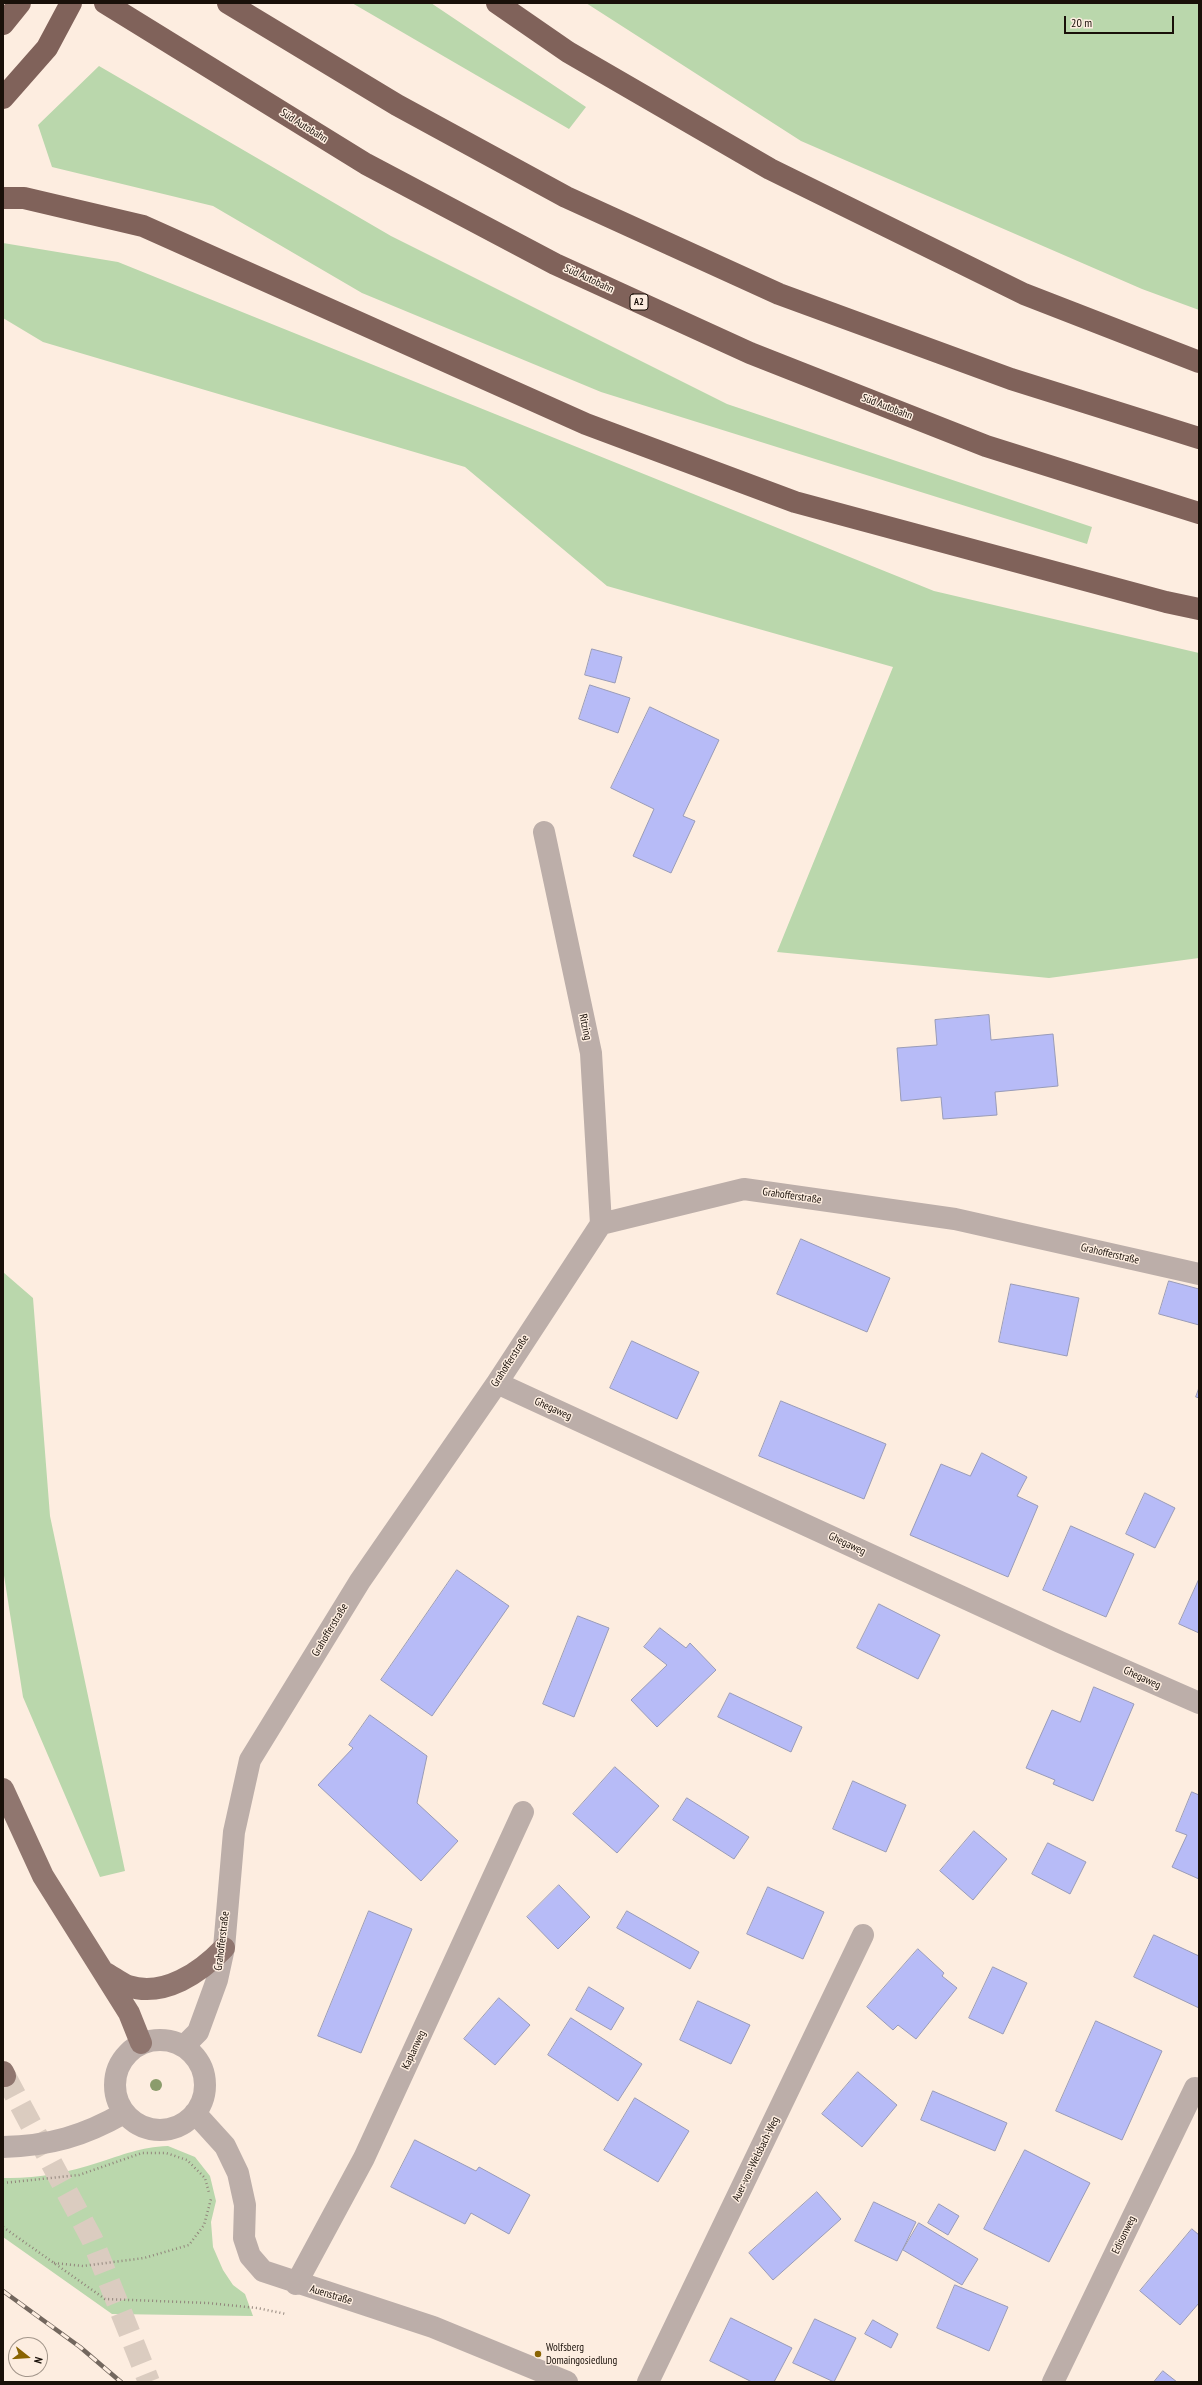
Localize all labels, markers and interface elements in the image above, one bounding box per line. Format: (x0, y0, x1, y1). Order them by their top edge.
scale bar (1066, 8, 1176, 34)
text: 20 m (1071, 15, 1092, 30)
street label: Süd Autobahn (278, 106, 330, 146)
street label: Süd Autobahn (562, 262, 616, 296)
road number: A2 (630, 294, 648, 310)
street label: Süd Autobahn (860, 391, 914, 423)
street label: Ritzing (576, 1013, 594, 1041)
street label: Grahofferstraße (762, 1185, 822, 1207)
street label: Grahofferstraße (1080, 1241, 1140, 1267)
street label: Grahofferstraße (488, 1332, 532, 1390)
street label: Ghegaweg (532, 1395, 574, 1423)
street label: Ghegaweg (826, 1530, 868, 1558)
street label: Grahofferstraße (309, 1601, 351, 1659)
street label: Ghegaweg (1121, 1664, 1163, 1692)
street label: Grahofferstraße (212, 1911, 232, 1971)
street label: Kaplanweg (399, 2028, 429, 2072)
street label: Auer-von-Welsbach-Weg (730, 2114, 782, 2204)
street label: Edisonweg (1109, 2214, 1139, 2256)
street label: Auenstraße (308, 2282, 354, 2308)
north arrow (8, 2337, 48, 2377)
place label: Wolfsberg Domaingosiedlung (546, 2341, 617, 2367)
marker: Wolfsberg Domaingosiedlung (533, 2349, 543, 2359)
text: N (31, 2355, 46, 2365)

